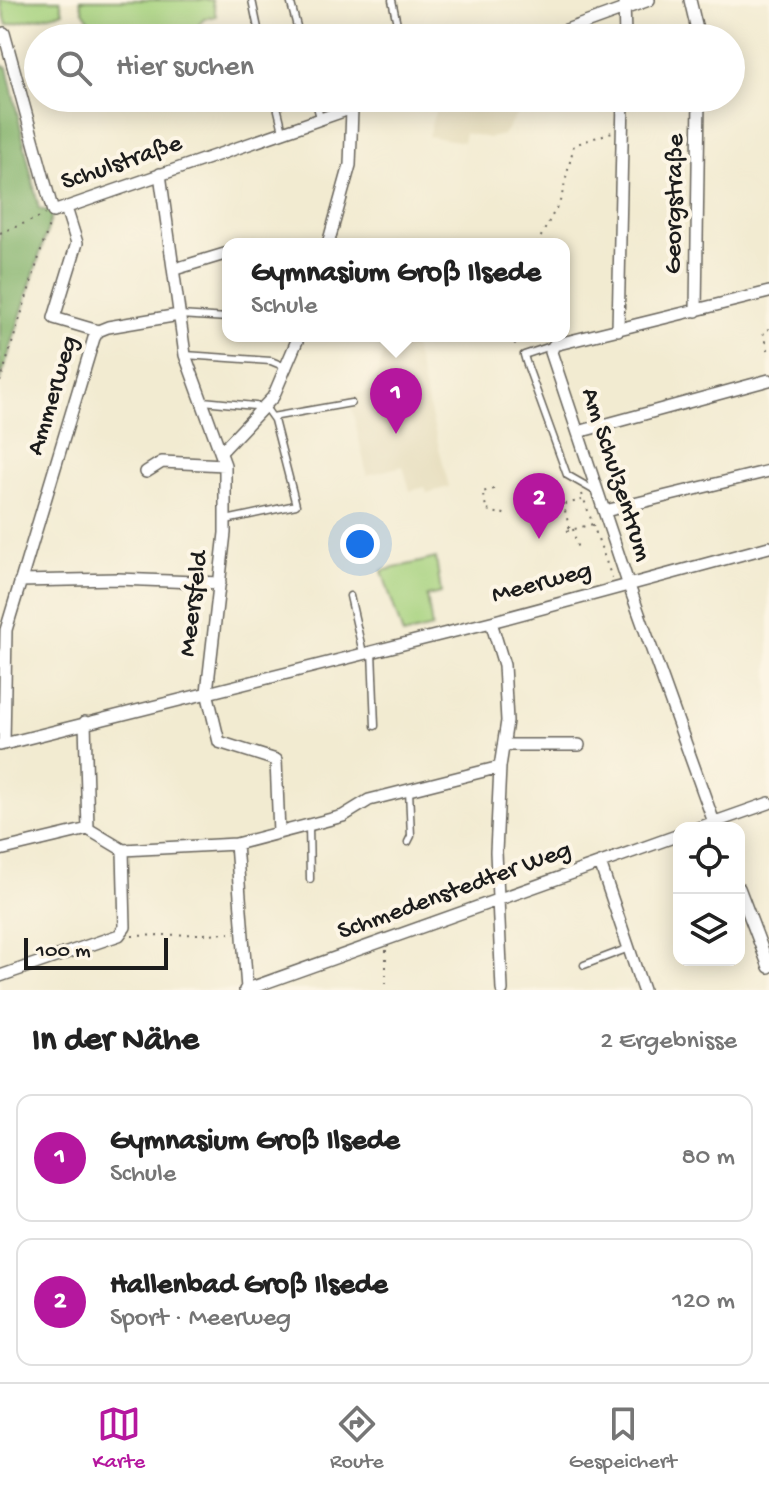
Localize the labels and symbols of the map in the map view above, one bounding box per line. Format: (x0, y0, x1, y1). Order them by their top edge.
street label: Schulstraße (57, 129, 187, 199)
street label: Georgstraße (659, 133, 693, 274)
street label: Ammerweg (21, 333, 87, 459)
pin: 1 (370, 368, 422, 434)
street label: Am Schulzentrum (572, 384, 658, 566)
pin: 2 (513, 473, 565, 539)
your location (340, 524, 380, 564)
street label: Meersfeld (173, 548, 217, 658)
street label: Meerweg (489, 556, 595, 612)
street label: Schmedenstedter Weg (334, 835, 576, 949)
scale bar (24, 934, 168, 970)

